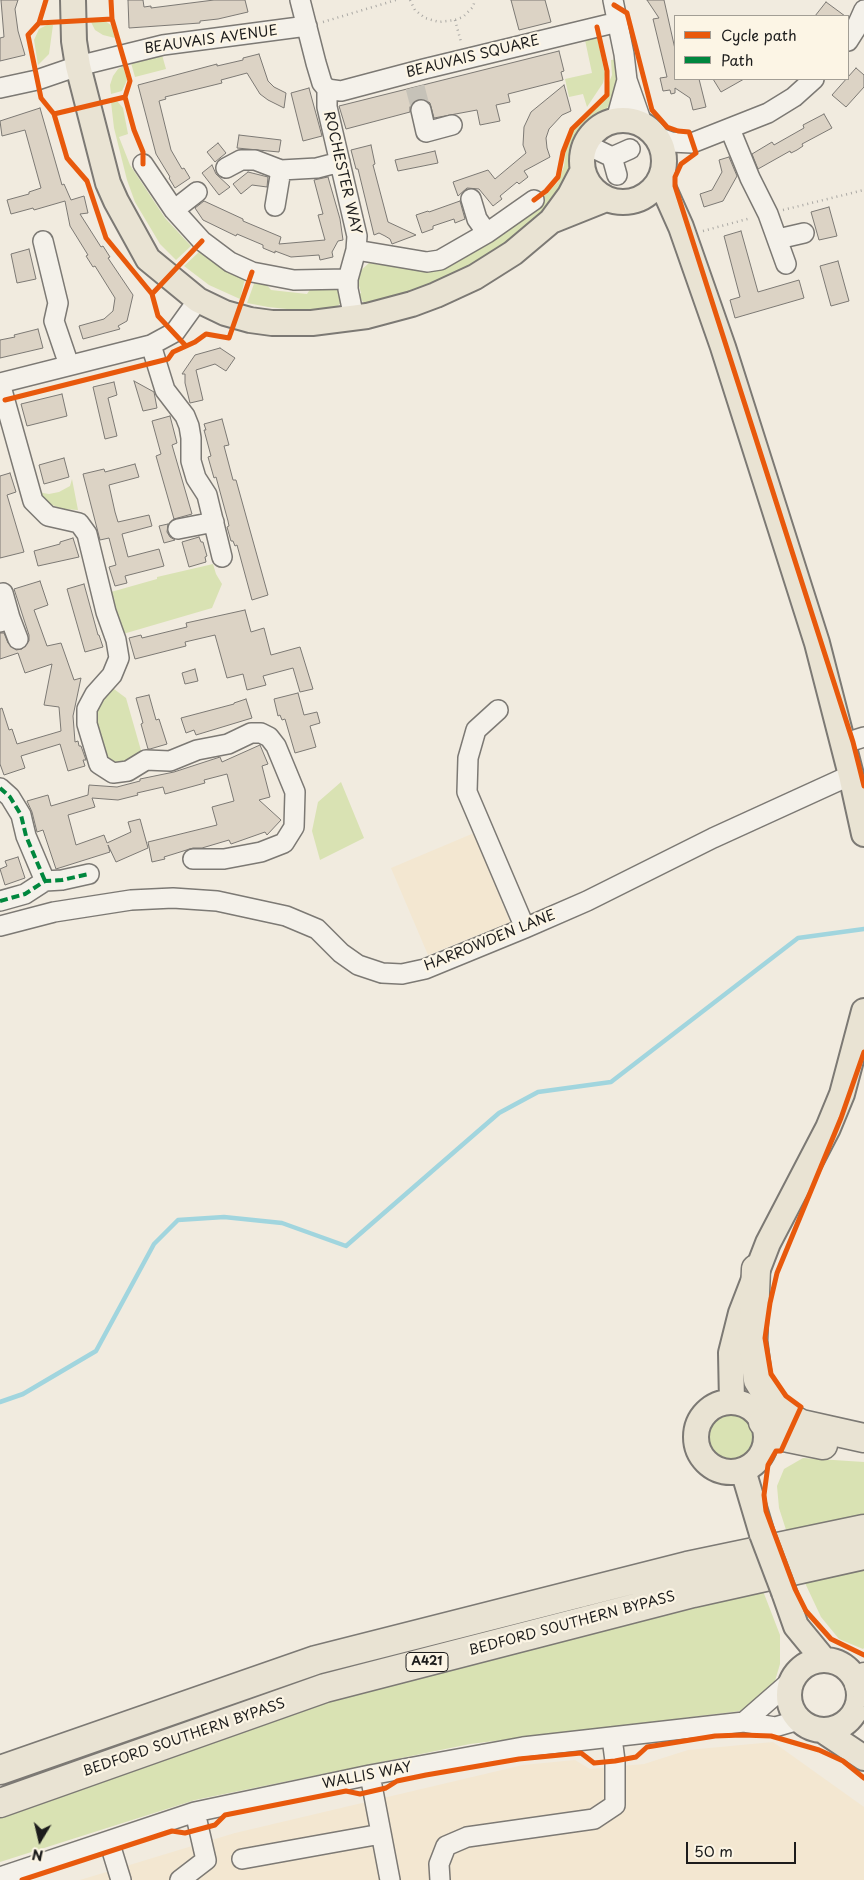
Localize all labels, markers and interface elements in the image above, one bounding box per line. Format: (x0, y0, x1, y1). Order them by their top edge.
legend (674, 15, 849, 80)
street label: BEAUVAIS AVENUE (143, 22, 279, 58)
text: Cycle path (721, 23, 797, 46)
street label: BEAUVAIS SQUARE (405, 32, 541, 82)
text: Path (721, 48, 753, 71)
street label: ROCHESTER WAY (320, 110, 364, 236)
street label: HARROWDEN LANE (422, 907, 558, 975)
street label: BEDFORD SOUTHERN BYPASS (467, 1588, 677, 1660)
road number: A421 (406, 1652, 448, 1671)
street label: BEDFORD SOUTHERN BYPASS (80, 1695, 288, 1781)
street label: WALLIS WAY (321, 1759, 413, 1793)
north arrow (15, 1815, 65, 1865)
scale bar (689, 1832, 799, 1864)
text: 50 m (694, 1839, 733, 1862)
text: N (30, 1844, 45, 1867)

